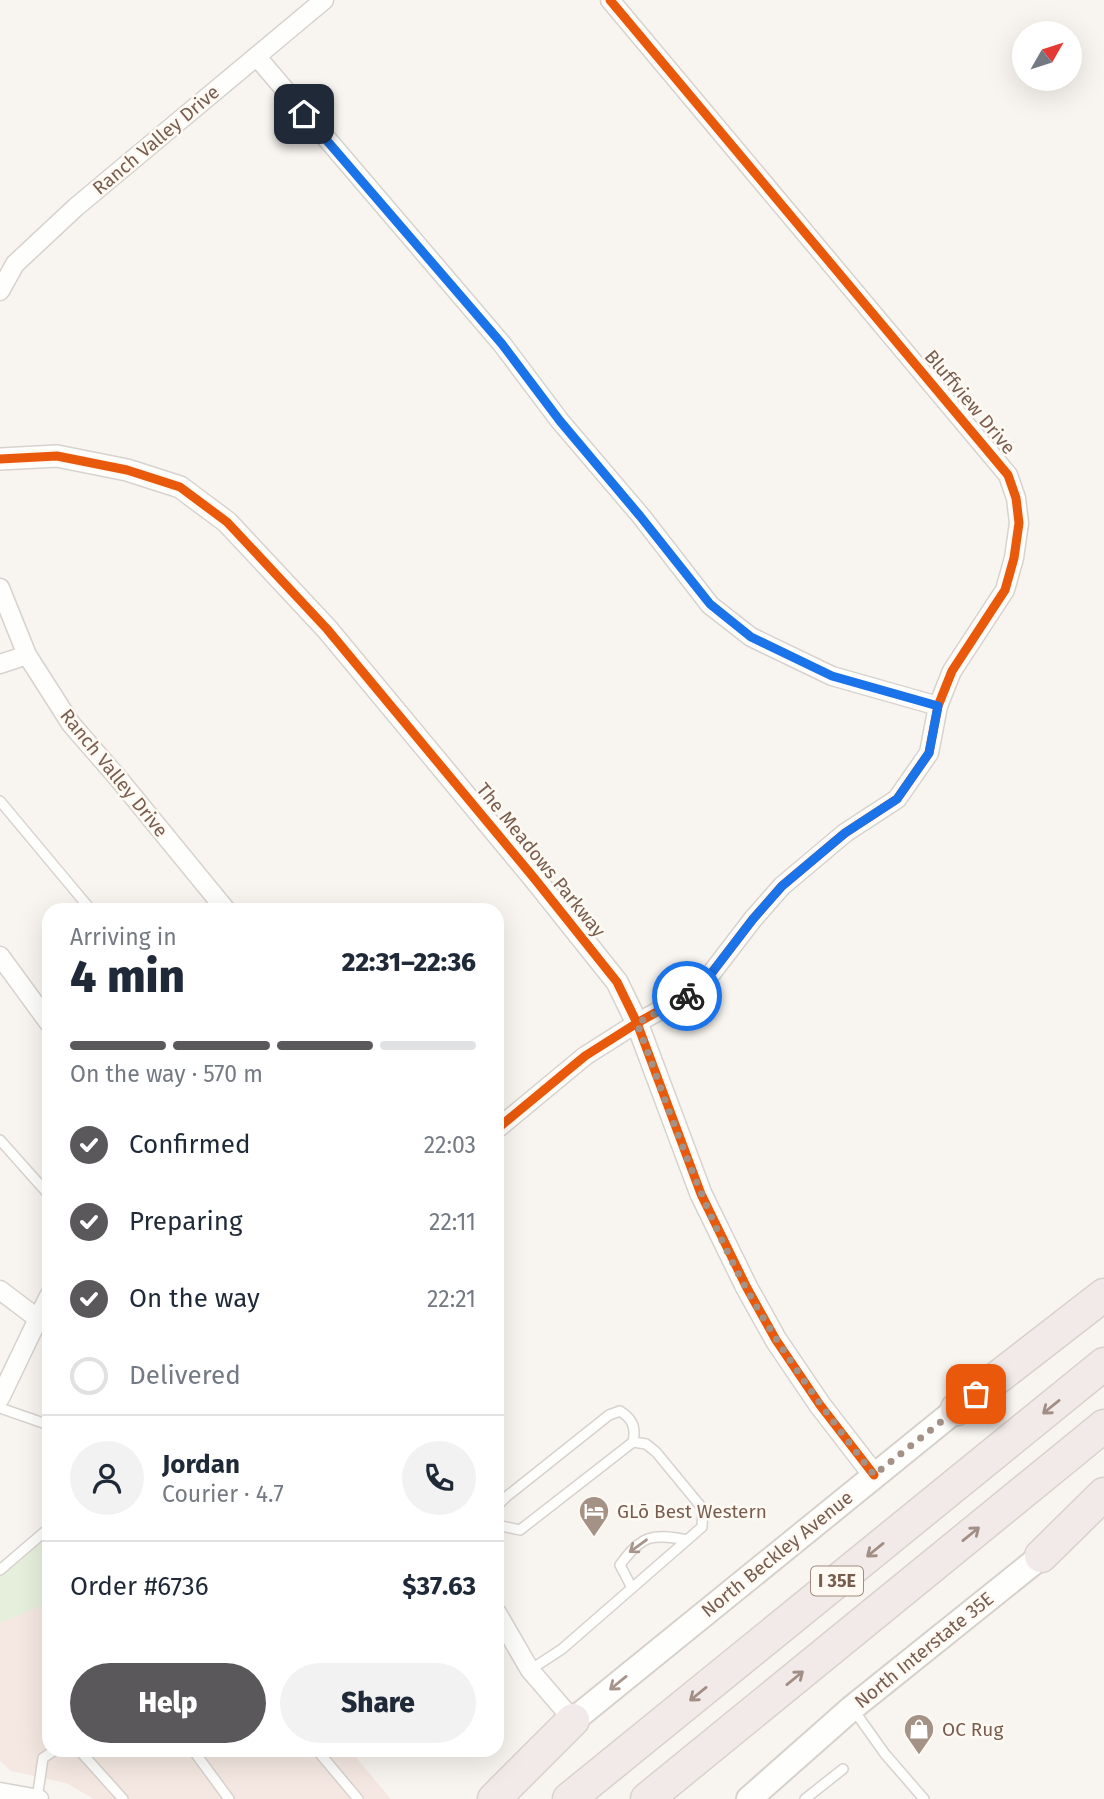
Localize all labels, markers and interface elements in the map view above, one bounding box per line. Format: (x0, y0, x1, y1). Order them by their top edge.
north arrow (1012, 21, 1082, 91)
map controls (1012, 21, 1082, 91)
street label: Ranch Valley Drive (88, 80, 224, 200)
pin (274, 84, 334, 144)
icon: home (285, 95, 323, 133)
street label: Bluffview Drive (920, 345, 1020, 459)
street label: Ranch Valley Drive (55, 704, 173, 842)
street label: The Meadows Parkway (472, 778, 611, 942)
text: Arriving in (70, 923, 177, 951)
text: 22:31–22:36 (342, 947, 476, 978)
text: 4 min (70, 949, 185, 1004)
courier (652, 961, 722, 1031)
icon: bike (668, 977, 706, 1015)
text: On the way · 570 m (70, 1060, 263, 1088)
icon: check (70, 1126, 108, 1164)
text: Confirmed (129, 1129, 250, 1160)
text: 22:03 (424, 1131, 476, 1159)
icon: check (70, 1203, 108, 1241)
text: Preparing (129, 1206, 242, 1237)
text: 22:11 (429, 1208, 476, 1236)
icon: check (70, 1280, 108, 1318)
text: On the way (129, 1283, 260, 1314)
text: 22:21 (427, 1285, 476, 1313)
text: Delivered (129, 1360, 241, 1391)
pin (946, 1364, 1006, 1424)
icon: bag (957, 1375, 995, 1413)
one-way arrow (1043, 1399, 1061, 1414)
button: person (70, 1441, 144, 1515)
button: phone (402, 1441, 476, 1515)
text: Jordan (162, 1449, 240, 1480)
text: Courier · 4.7 (162, 1480, 284, 1508)
street label: North Beckley Avenue (697, 1486, 857, 1622)
hotel icon: GLō Best Western (577, 1494, 611, 1538)
place label: GLō Best Western (617, 1500, 767, 1523)
one-way arrow (961, 1527, 979, 1542)
one-way arrow (629, 1539, 648, 1553)
one-way arrow (866, 1542, 884, 1558)
road number: I 35E (811, 1566, 863, 1596)
text: Order #6736 (70, 1571, 209, 1602)
text: $37.63 (402, 1571, 476, 1602)
street label: North Interstate 35E (850, 1587, 998, 1713)
button: Help (70, 1663, 266, 1743)
button: Share (280, 1663, 476, 1743)
one-way arrow (785, 1671, 803, 1686)
one-way arrow (610, 1675, 628, 1691)
one-way arrow (690, 1686, 708, 1702)
shop icon: OC Rug (902, 1712, 936, 1756)
place label: OC Rug (942, 1718, 1003, 1741)

